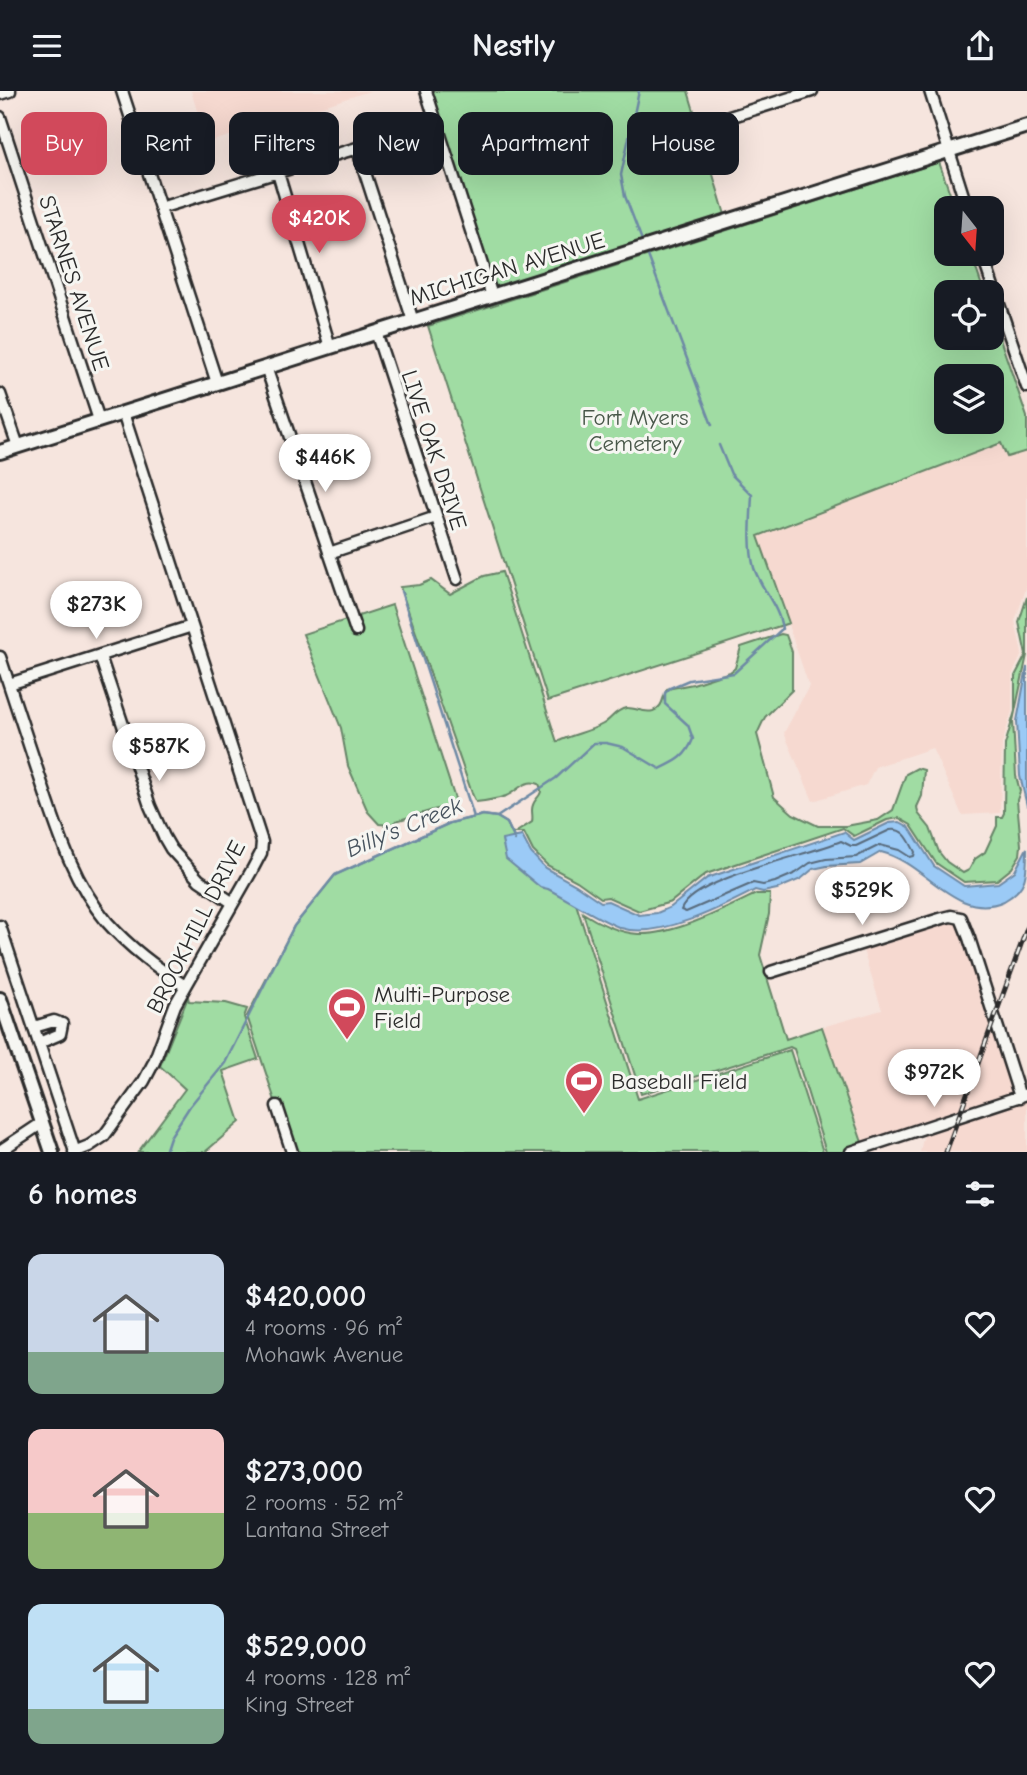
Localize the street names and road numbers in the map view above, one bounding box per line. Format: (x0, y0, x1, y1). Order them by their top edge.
street label: STARNES AVENUE (33, 192, 115, 374)
street label: MICHIGAN AVENUE (406, 226, 608, 312)
street label: LIVE OAK DRIVE (395, 367, 473, 533)
street label: BROOKHILL DRIVE (141, 836, 251, 1018)

